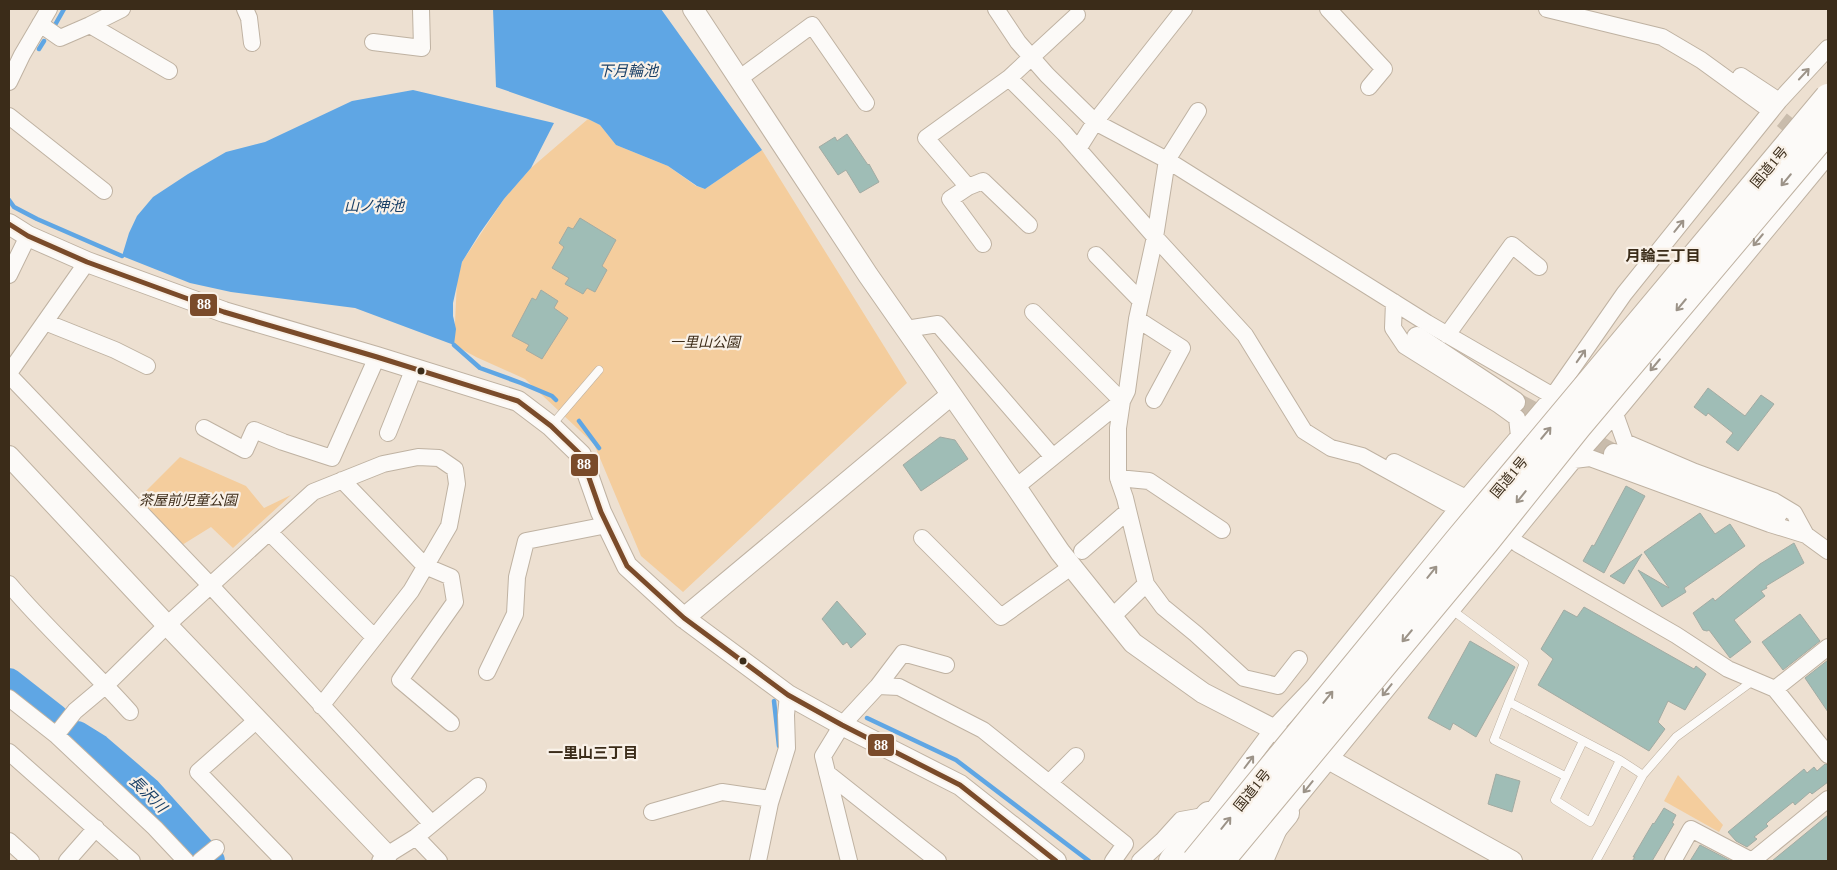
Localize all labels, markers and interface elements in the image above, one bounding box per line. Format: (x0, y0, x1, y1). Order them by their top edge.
water label: 下月輪池 (598, 63, 660, 79)
one-way arrow (1798, 68, 1810, 81)
street label: 国道1号 (1748, 144, 1791, 191)
one-way arrow (1780, 174, 1791, 187)
water label: 山ノ神池 (344, 198, 406, 214)
one-way arrow (1674, 220, 1685, 233)
one-way arrow (1753, 233, 1764, 246)
district label: 月輪三丁目 (1625, 247, 1701, 264)
line badge: 88 (189, 293, 218, 317)
text: 88 (197, 297, 211, 312)
one-way arrow (1675, 298, 1687, 311)
park label: 一里山公園 (670, 335, 742, 350)
one-way arrow (1576, 349, 1586, 363)
one-way arrow (1649, 359, 1660, 372)
unlabelled marker (416, 366, 426, 376)
one-way arrow (1541, 427, 1552, 440)
line badge: 88 (570, 453, 599, 477)
street label: 国道1号 (1488, 454, 1531, 501)
text: 88 (577, 457, 591, 472)
one-way arrow (1516, 490, 1527, 503)
park label: 茶屋前児童公園 (139, 493, 239, 508)
one-way arrow (1426, 565, 1437, 578)
one-way arrow (1402, 630, 1413, 643)
unlabelled marker (738, 656, 748, 666)
one-way arrow (1381, 684, 1392, 697)
one-way arrow (1323, 691, 1334, 704)
line badge: 88 (867, 733, 895, 757)
text: 88 (874, 738, 888, 753)
district label: 一里山三丁目 (548, 745, 638, 761)
one-way arrow (1244, 755, 1254, 769)
street label: 国道1号 (1231, 767, 1274, 814)
water label: 長沢川 (126, 772, 171, 817)
one-way arrow (1303, 780, 1314, 793)
one-way arrow (1220, 817, 1231, 830)

